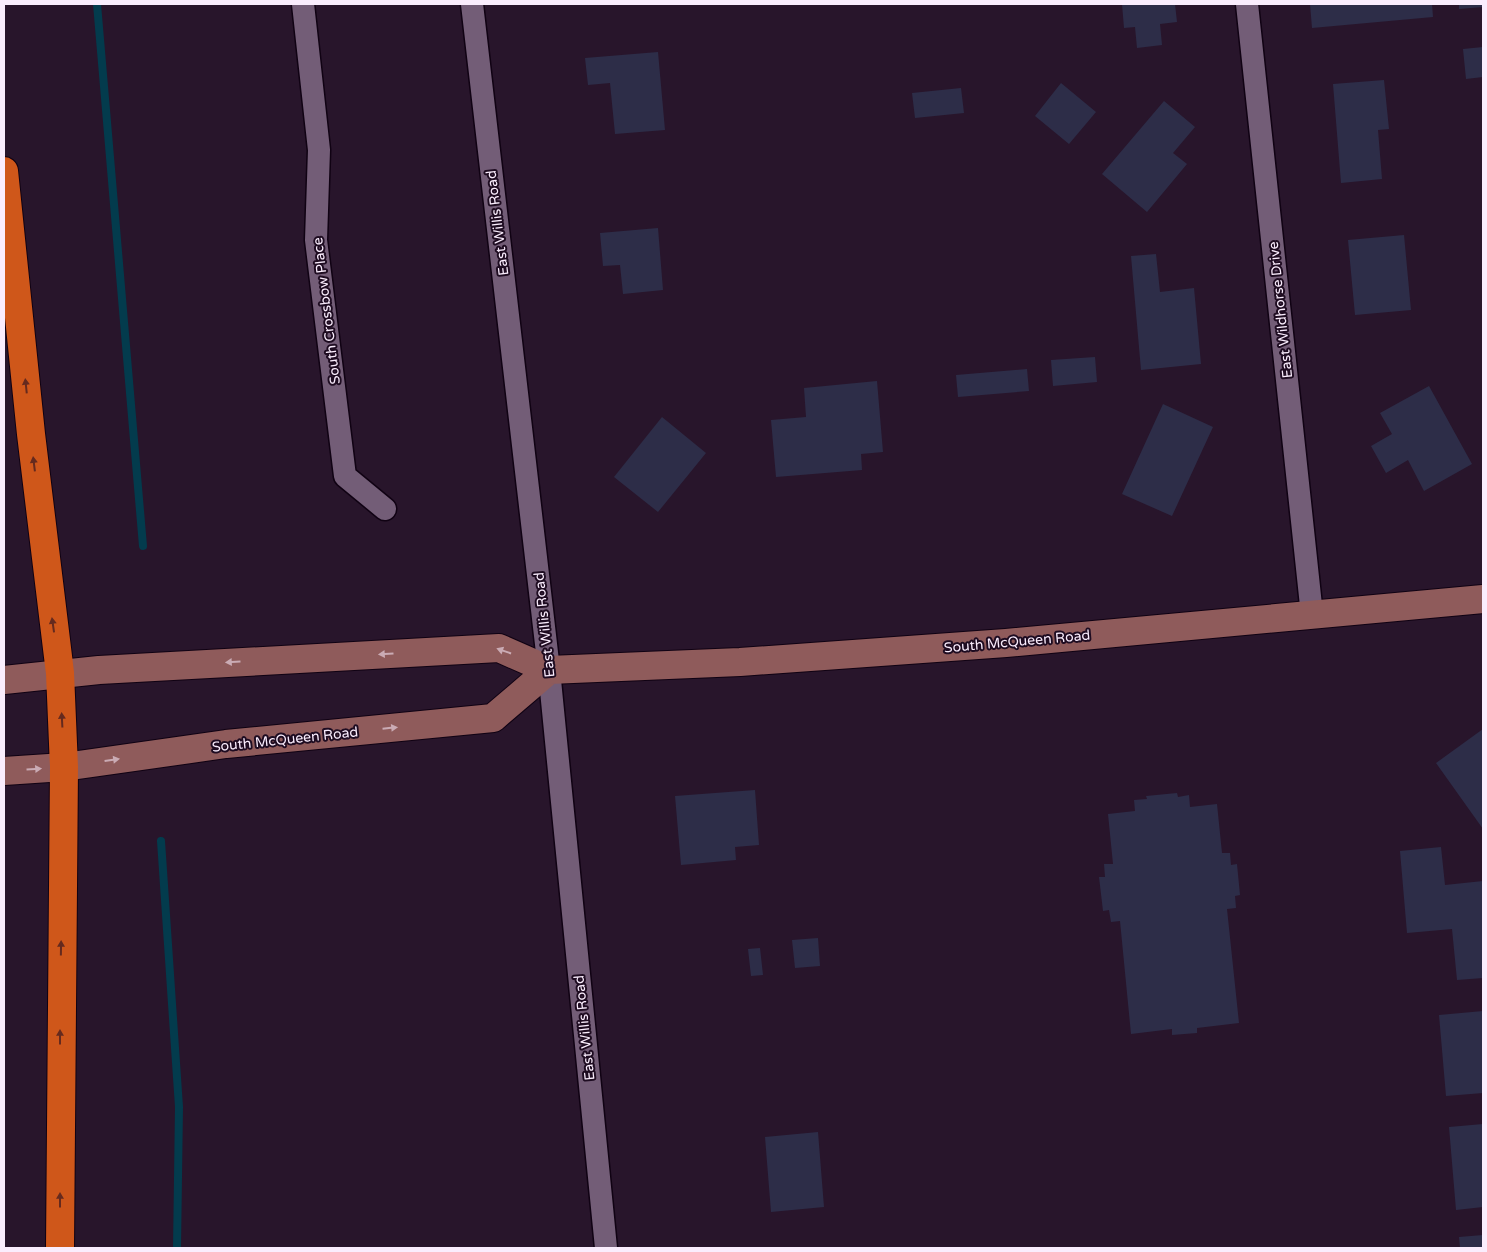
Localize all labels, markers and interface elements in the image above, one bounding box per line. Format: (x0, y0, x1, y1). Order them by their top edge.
street label: East Willis Road (483, 169, 512, 277)
street label: South Crossbow Place (309, 236, 344, 385)
street label: East Wildhorse Drive (1265, 241, 1296, 379)
one-way arrow (22, 377, 30, 393)
one-way arrow (30, 455, 38, 471)
street label: East Willis Road (531, 571, 558, 678)
one-way arrow (49, 617, 57, 633)
street label: South McQueen Road (943, 627, 1091, 656)
one-way arrow (496, 647, 511, 655)
one-way arrow (377, 650, 393, 658)
one-way arrow (225, 659, 241, 667)
one-way arrow (58, 712, 66, 728)
street label: South McQueen Road (211, 723, 359, 756)
one-way arrow (382, 724, 398, 732)
one-way arrow (105, 756, 121, 764)
one-way arrow (26, 765, 42, 773)
one-way arrow (57, 940, 65, 956)
street label: East Willis Road (571, 974, 598, 1081)
one-way arrow (56, 1029, 64, 1045)
one-way arrow (56, 1191, 64, 1207)

